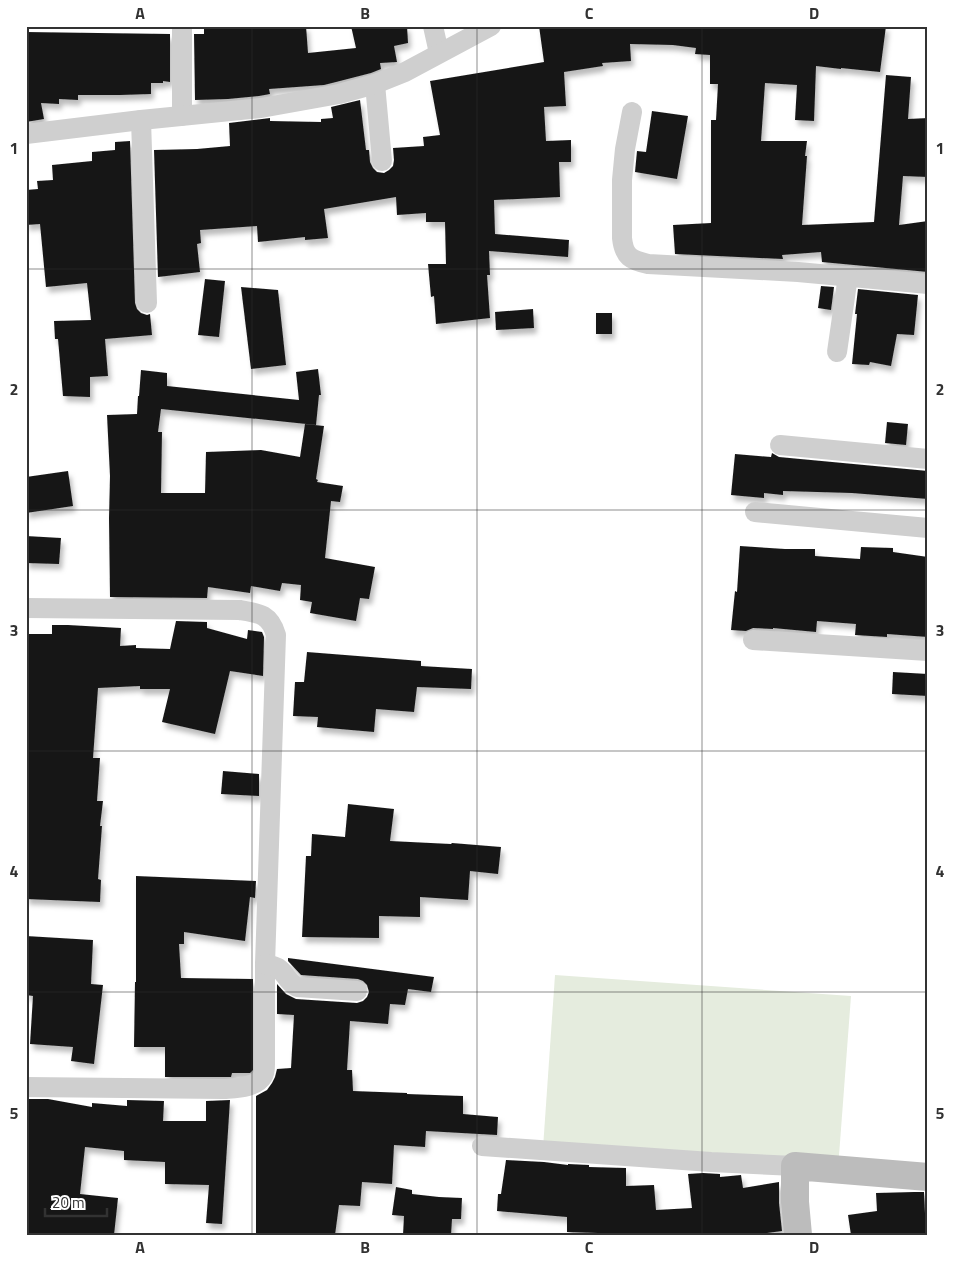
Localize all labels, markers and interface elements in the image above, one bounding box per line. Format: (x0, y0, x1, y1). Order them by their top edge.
text: A (135, 1, 145, 25)
text: B (360, 1, 370, 25)
text: C (585, 1, 594, 25)
text: D (809, 1, 819, 25)
text: 1 (10, 136, 18, 160)
text: 1 (936, 136, 944, 160)
text: 2 (10, 377, 18, 401)
text: 2 (936, 377, 944, 401)
text: 3 (10, 618, 18, 642)
text: 3 (936, 618, 944, 642)
text: 4 (10, 859, 19, 883)
text: 4 (936, 859, 945, 883)
text: 5 (10, 1101, 19, 1125)
text: 5 (936, 1101, 945, 1125)
scale bar (45, 1186, 108, 1218)
text: 20 m (52, 1191, 85, 1214)
text: A (135, 1235, 145, 1259)
text: B (360, 1235, 370, 1259)
text: C (585, 1235, 594, 1259)
text: D (809, 1235, 819, 1259)

